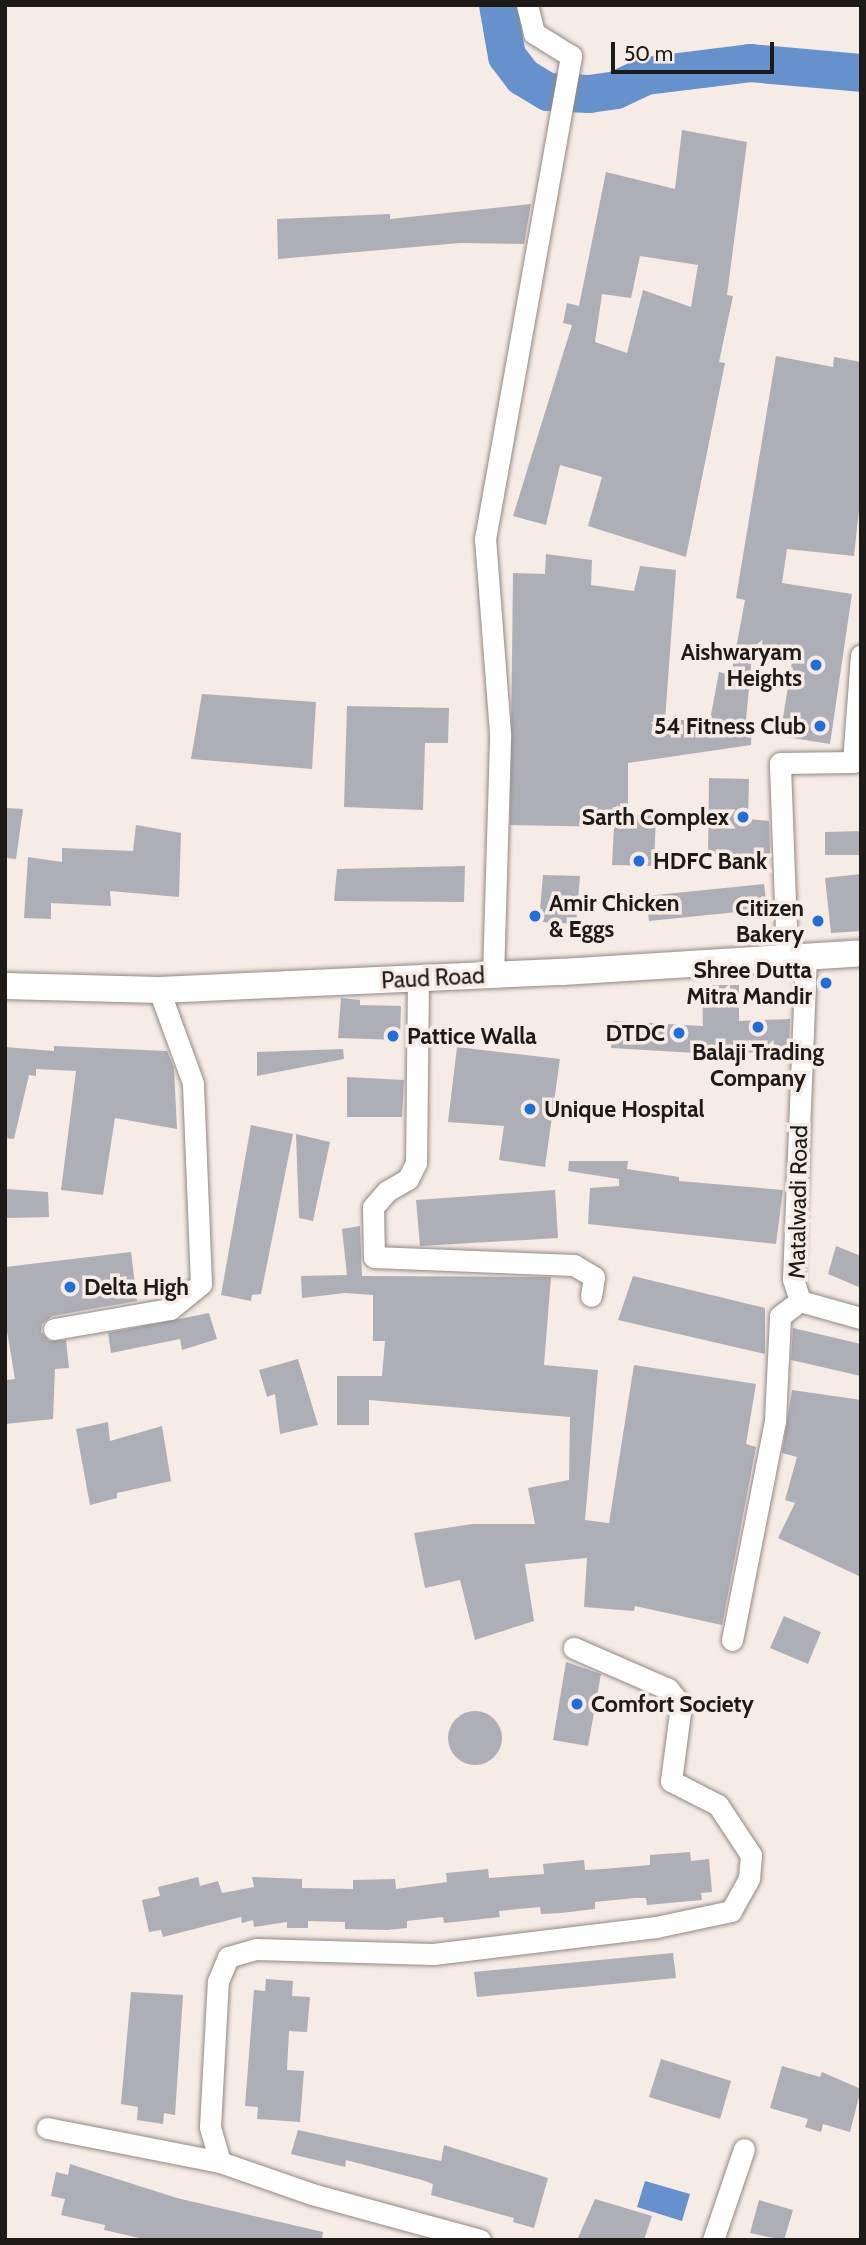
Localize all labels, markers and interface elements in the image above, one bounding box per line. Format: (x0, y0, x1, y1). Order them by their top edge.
scale bar (614, 28, 777, 72)
text: 50 m (624, 41, 673, 66)
place label: Aishwaryam Heights (681, 638, 802, 692)
marker: Aishwaryam Heights (808, 657, 824, 673)
place label: 54 Fitness Club (654, 712, 806, 740)
marker: 54 Fitness Club (812, 718, 828, 734)
place label: Sarth Complex (582, 803, 729, 831)
marker: Sarth Complex (735, 809, 751, 825)
place label: HDFC Bank (653, 847, 767, 875)
marker: HDFC Bank (631, 853, 647, 869)
place label: Amir Chicken & Eggs (549, 889, 680, 943)
place label: Citizen Bakery (735, 894, 804, 948)
marker: Amir Chicken & Eggs (527, 908, 543, 924)
marker: Citizen Bakery (810, 913, 826, 929)
place label: Shree Dutta Mitra Mandir (686, 956, 812, 1010)
street label: Paud Road (380, 962, 486, 994)
marker: Shree Dutta Mitra Mandir (818, 975, 834, 991)
place label: DTDC (605, 1019, 665, 1047)
marker: Balaji Trading Company (750, 1019, 766, 1035)
place label: Pattice Walla (407, 1022, 537, 1050)
marker: DTDC (671, 1025, 687, 1041)
marker: Pattice Walla (385, 1028, 401, 1044)
place label: Balaji Trading Company (692, 1038, 824, 1092)
place label: Unique Hospital (544, 1095, 705, 1123)
marker: Unique Hospital (522, 1101, 538, 1117)
street label: Matalwadi Road (783, 1125, 813, 1279)
place label: Delta High (84, 1273, 189, 1301)
marker: Delta High (62, 1279, 78, 1295)
place label: Comfort Society (591, 1690, 754, 1718)
marker: Comfort Society (569, 1696, 585, 1712)

